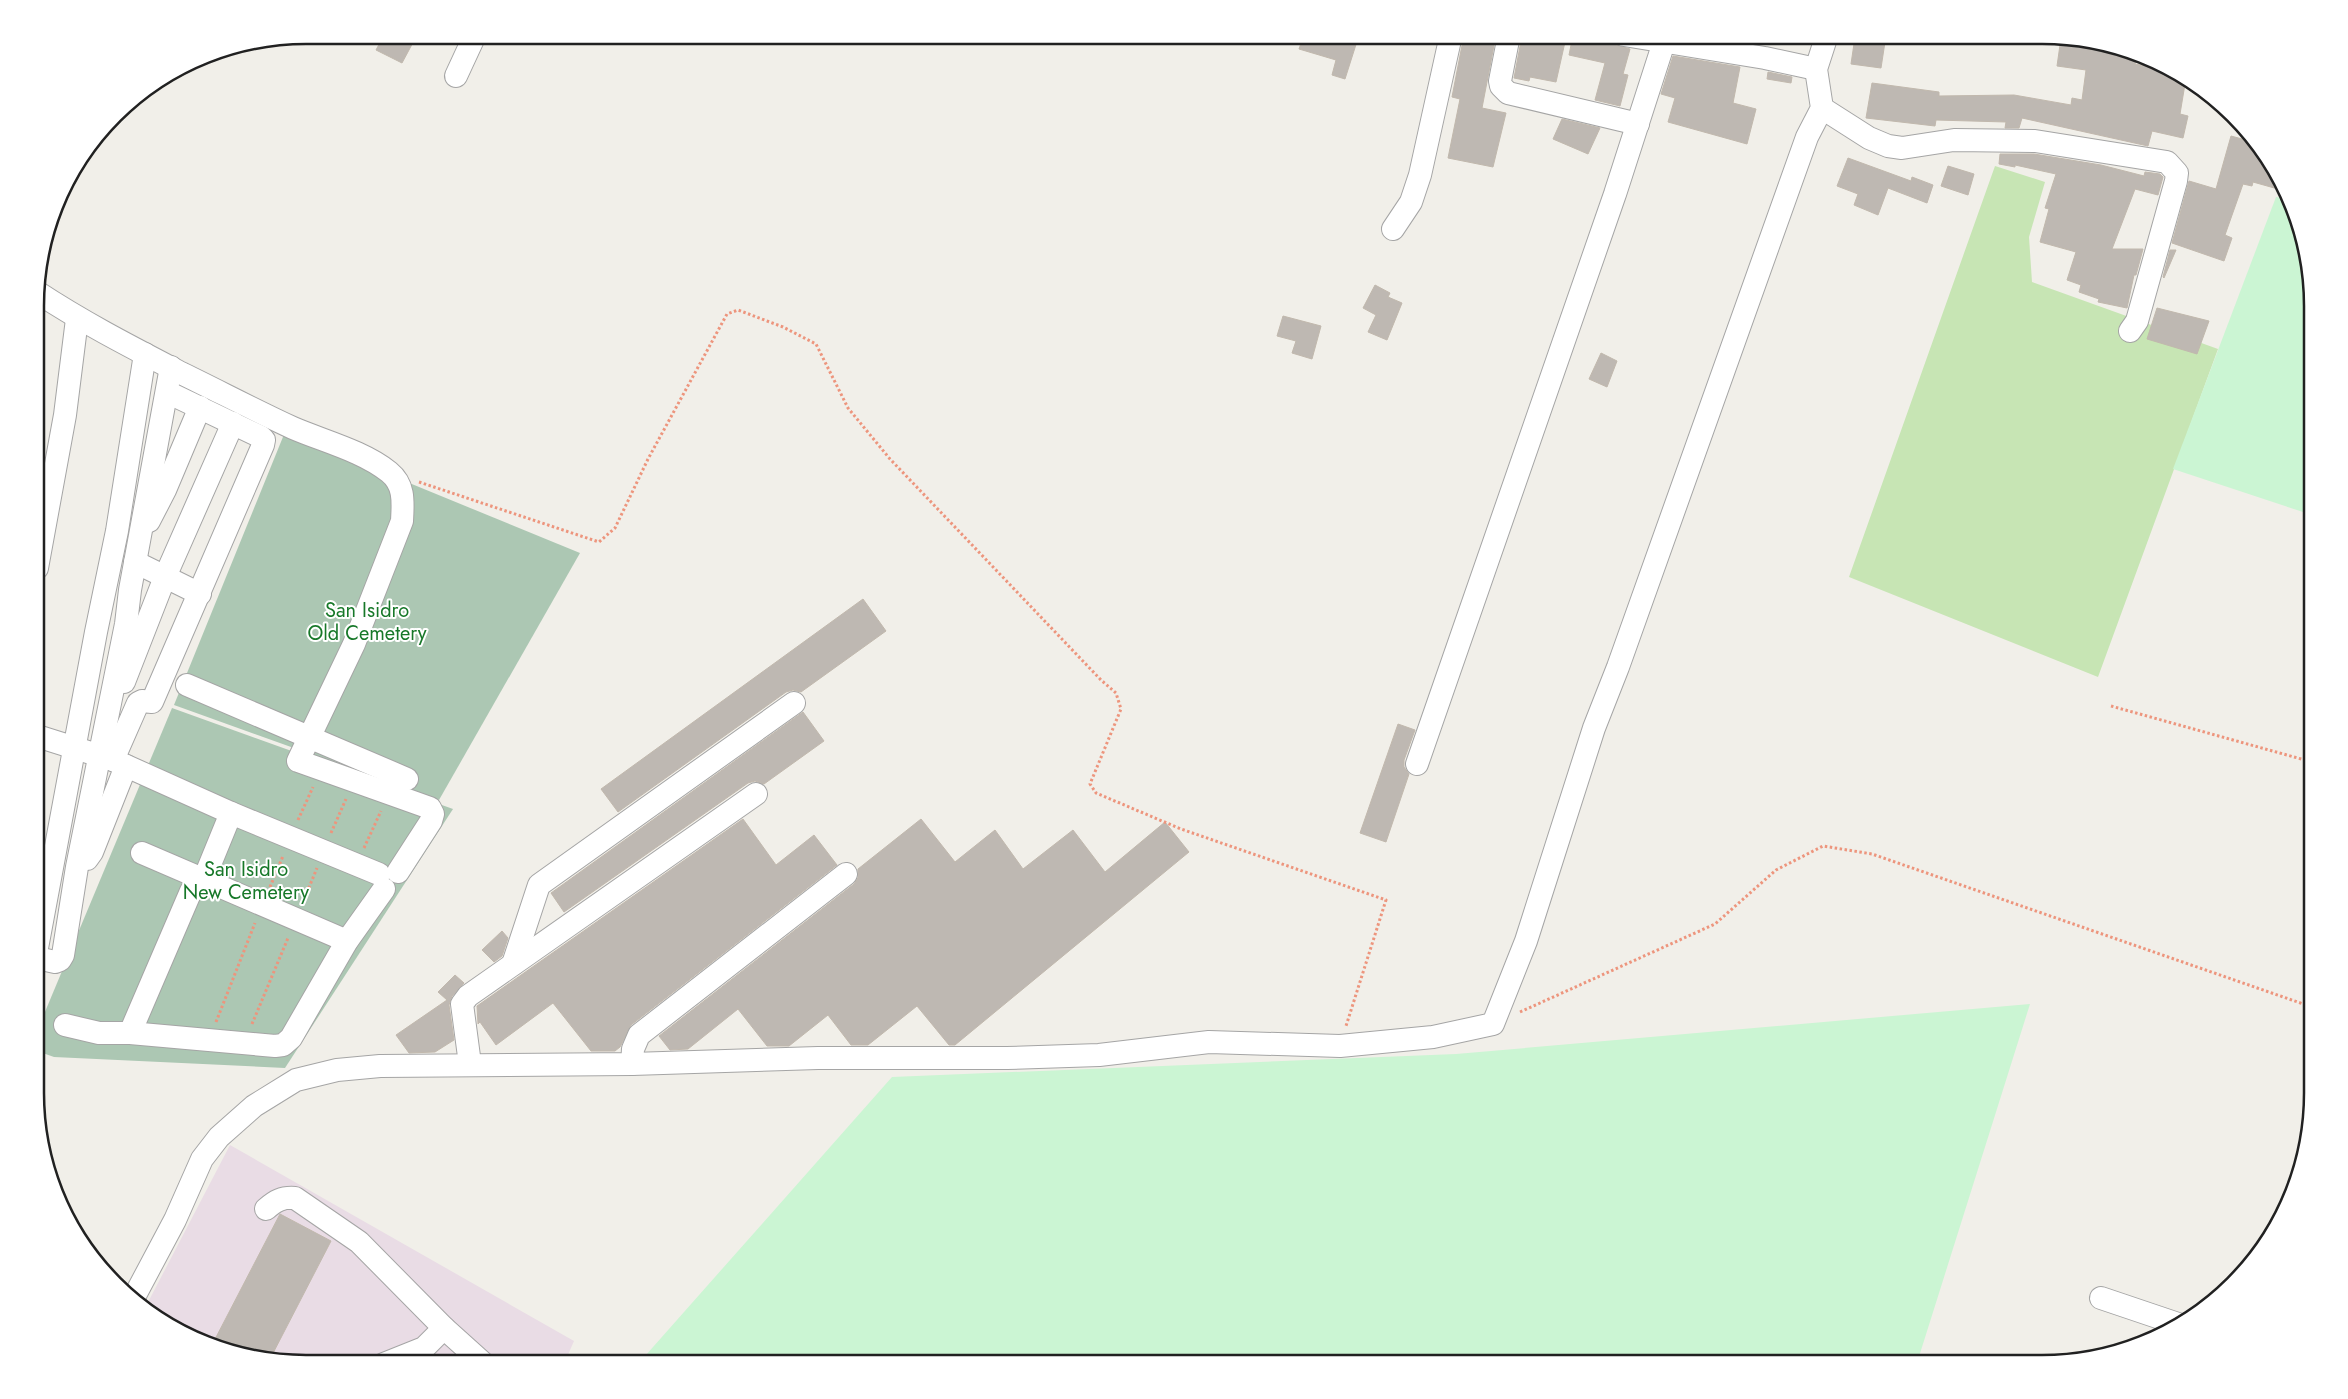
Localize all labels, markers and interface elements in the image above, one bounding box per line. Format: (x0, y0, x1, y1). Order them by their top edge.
park label: San Isidro Old Cemetery (307, 596, 427, 648)
park label: San Isidro New Cemetery (183, 855, 309, 907)

